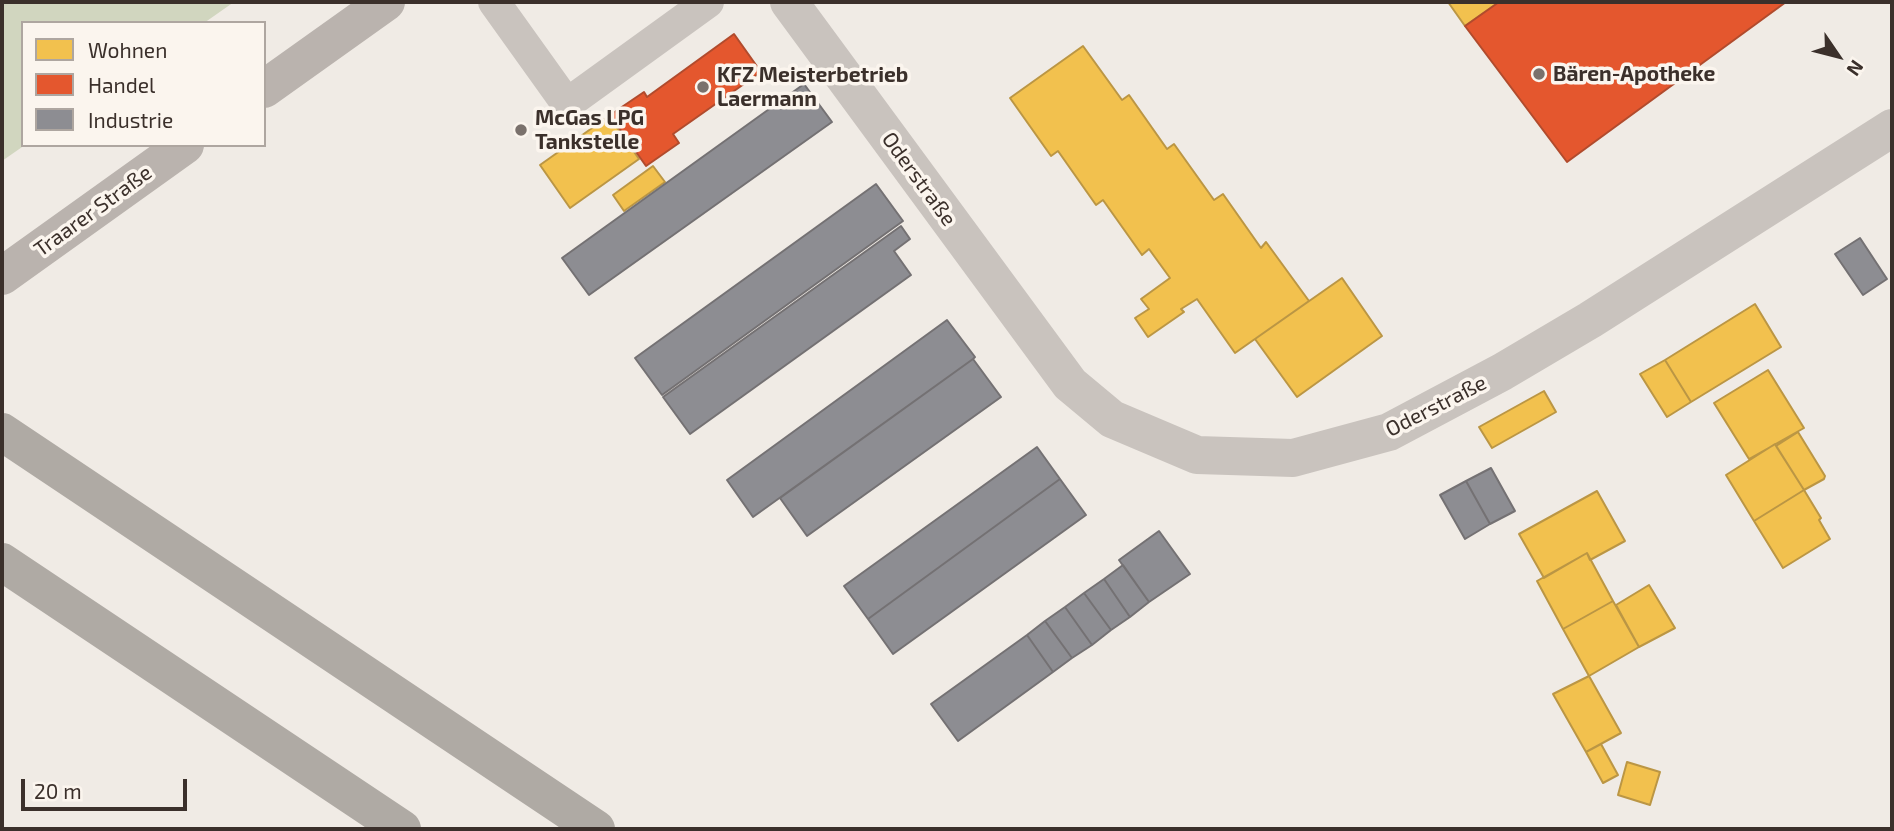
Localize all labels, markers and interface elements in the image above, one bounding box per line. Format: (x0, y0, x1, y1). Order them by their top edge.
legend (21, 21, 266, 147)
north arrow (1803, 21, 1873, 91)
text: Wohnen (88, 37, 167, 62)
text: N (1842, 56, 1869, 81)
place label: Bären-Apotheke (1553, 61, 1715, 87)
place label: KFZ Meisterbetrieb Laermann (717, 62, 908, 112)
marker: Bären-Apotheke (1531, 66, 1547, 82)
text: Handel (88, 72, 155, 97)
marker: KFZ Meisterbetrieb Laermann (695, 79, 711, 95)
place label: McGas LPG Tankstelle (535, 105, 644, 155)
text: Industrie (88, 107, 173, 132)
marker: McGas LPG Tankstelle (513, 122, 529, 138)
street label: Oderstraße (877, 127, 961, 231)
street label: Traarer Straße (29, 160, 157, 262)
street label: Oderstraße (1381, 370, 1491, 442)
scale bar (24, 764, 191, 808)
text: 20 m (34, 778, 82, 803)

